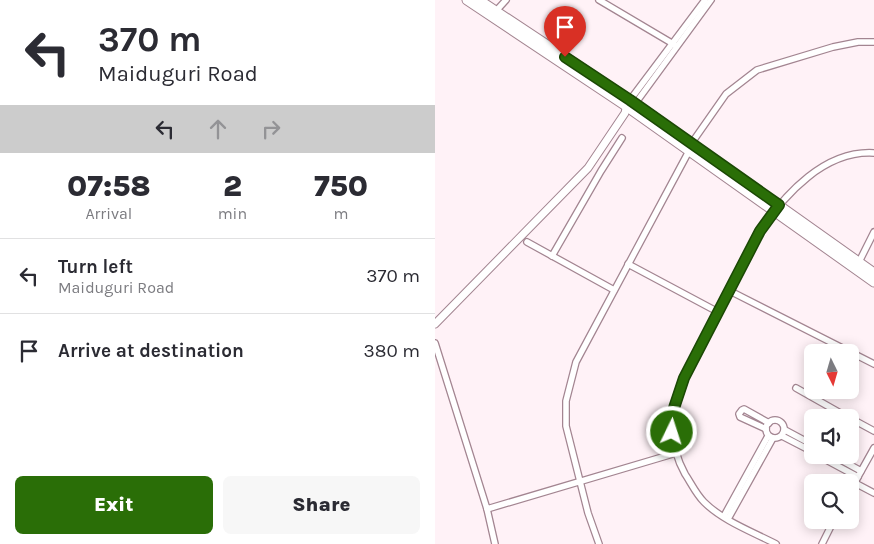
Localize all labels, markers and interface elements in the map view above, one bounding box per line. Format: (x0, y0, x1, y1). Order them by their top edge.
pin (544, 6, 586, 57)
icon: arrive (551, 13, 579, 41)
text: 370 m (98, 19, 201, 60)
icon: left (15, 20, 80, 85)
text: Maiduguri Road (98, 61, 258, 87)
icon: left (151, 115, 179, 143)
icon: ahead (204, 115, 232, 143)
icon: right (257, 115, 285, 143)
text: 07:58 (67, 168, 151, 204)
text: 2 (223, 168, 242, 204)
text: 750 (314, 168, 368, 204)
text: Arrival (85, 204, 132, 223)
text: min (218, 204, 247, 223)
text: m (334, 204, 349, 223)
text: Turn left (58, 256, 133, 278)
icon: left (15, 262, 43, 290)
text: 370 m (366, 265, 420, 287)
text: Maiduguri Road (58, 278, 174, 297)
icon: arrive (15, 337, 43, 365)
text: Arrive at destination (58, 340, 244, 362)
text: 380 m (364, 340, 420, 362)
north arrow (804, 344, 859, 399)
map controls (804, 344, 859, 529)
position arrow (645, 405, 697, 457)
button: sound (804, 409, 859, 464)
button: search (804, 474, 859, 529)
button: Exit (15, 476, 213, 534)
button: Share (223, 476, 420, 534)

